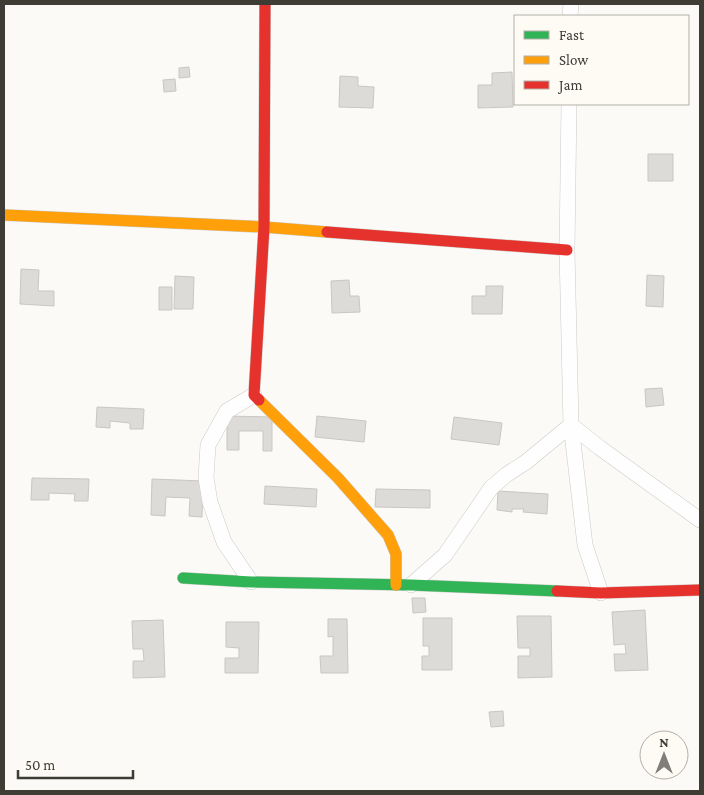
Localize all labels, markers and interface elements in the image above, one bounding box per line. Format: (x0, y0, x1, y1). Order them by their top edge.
legend (514, 15, 689, 105)
text: Fast (559, 27, 585, 43)
text: Slow (559, 52, 589, 68)
text: Jam (557, 77, 582, 94)
north arrow (639, 730, 689, 780)
text: N (659, 734, 669, 750)
scale bar (18, 748, 132, 780)
text: 50 m (25, 757, 55, 773)

